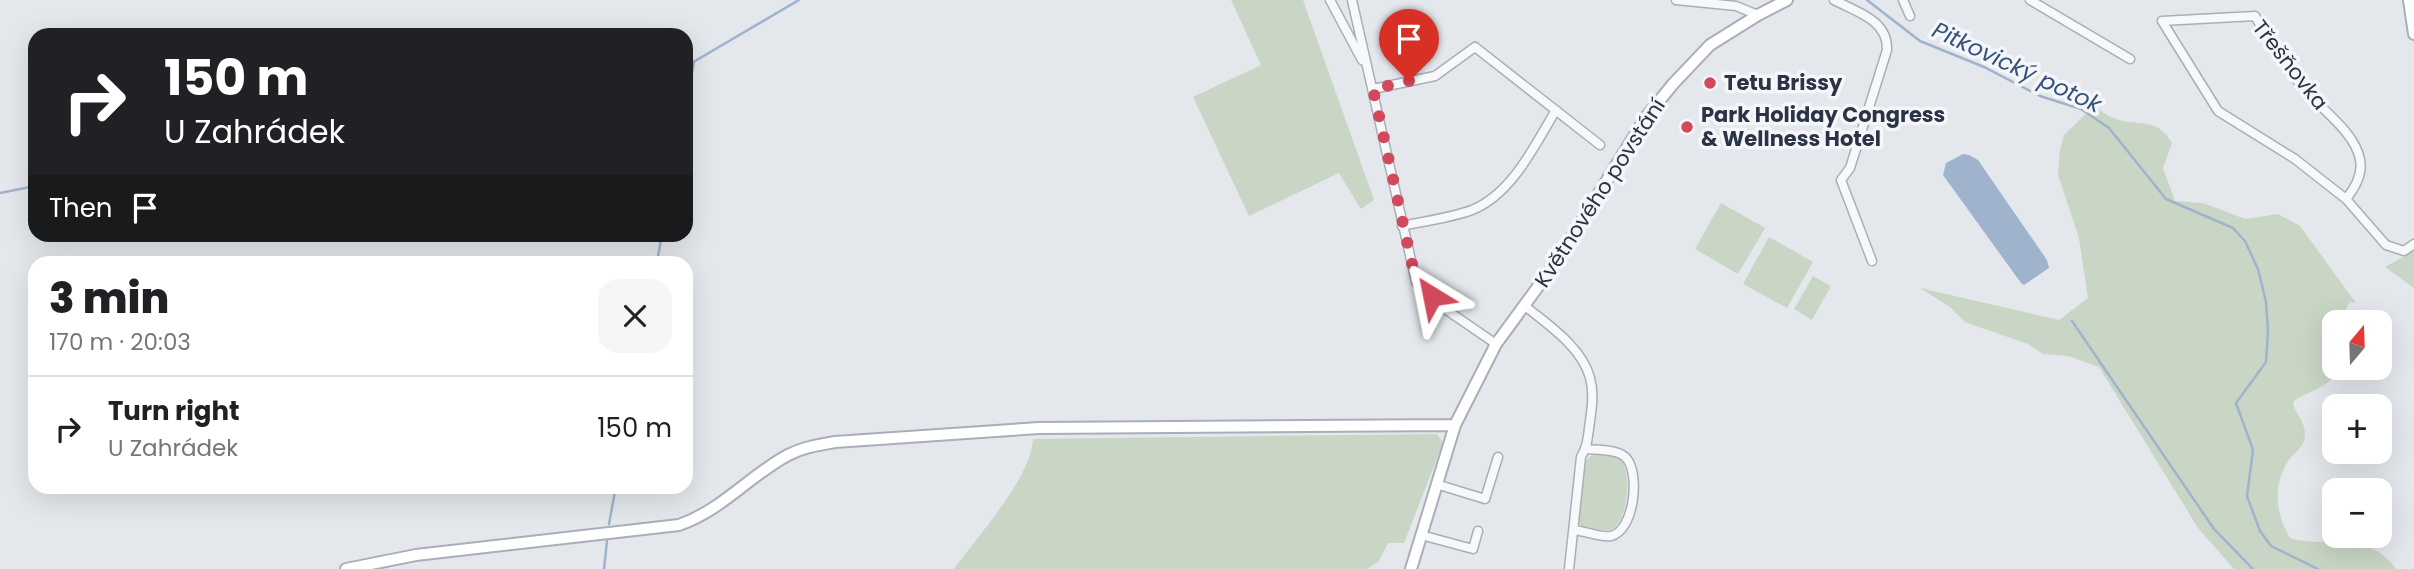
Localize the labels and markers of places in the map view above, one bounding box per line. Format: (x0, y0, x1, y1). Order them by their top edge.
pin (1379, 9, 1439, 81)
place label: Tetu Brissy (1724, 68, 1843, 97)
marker: Tetu Brissy (1702, 75, 1718, 91)
place label: Park Holiday Congress & Wellness Hotel (1701, 100, 1945, 153)
marker: Park Holiday Congress & Wellness Hotel (1679, 119, 1695, 135)

